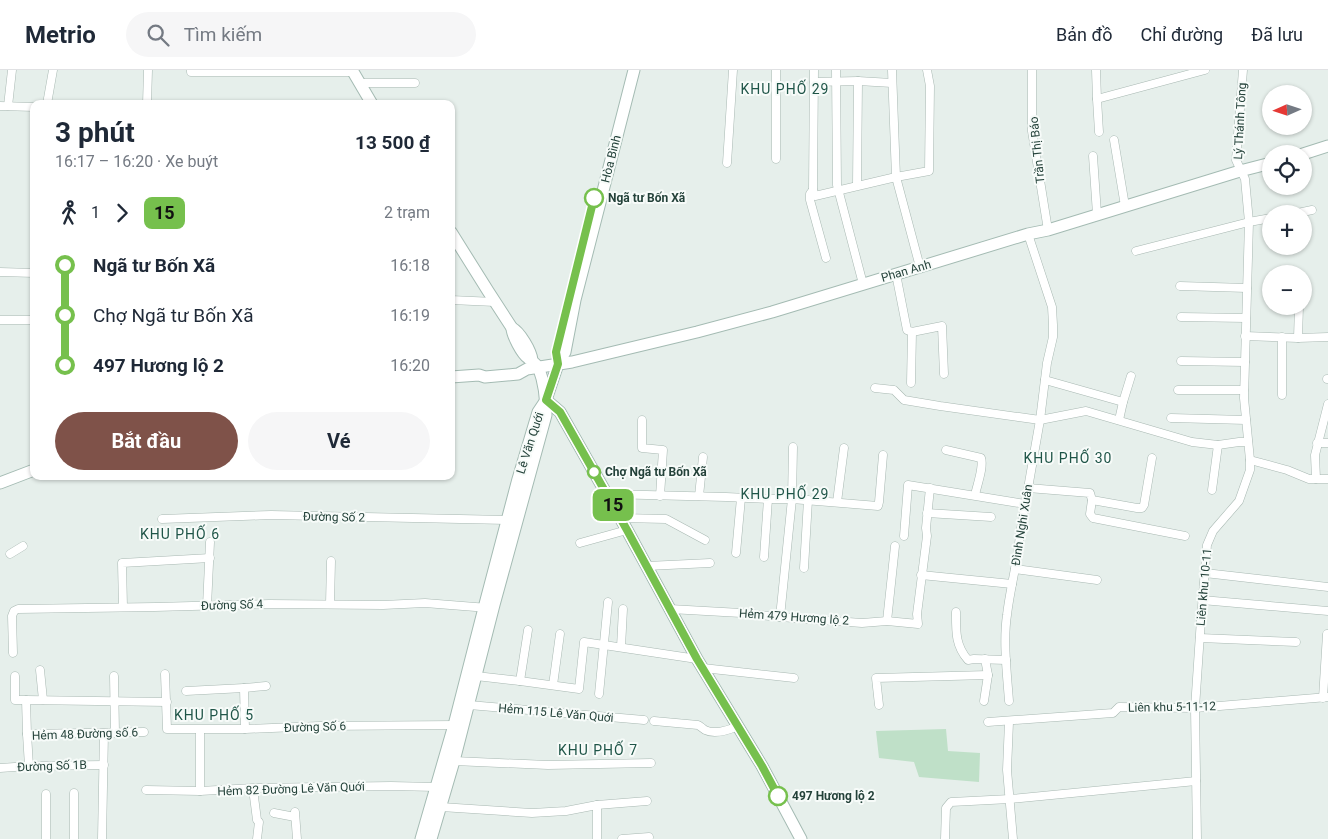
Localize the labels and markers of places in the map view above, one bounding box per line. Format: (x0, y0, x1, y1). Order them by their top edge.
marker: Ngã tư Bốn Xã (584, 188, 604, 208)
place label: Ngã tư Bốn Xã (608, 191, 686, 205)
marker: Chợ Ngã tư Bốn Xã (587, 465, 601, 479)
place label: Chợ Ngã tư Bốn Xã (605, 465, 707, 479)
marker: 497 Hương lộ 2 (768, 786, 788, 806)
place label: 497 Hương lộ 2 (792, 789, 875, 803)

